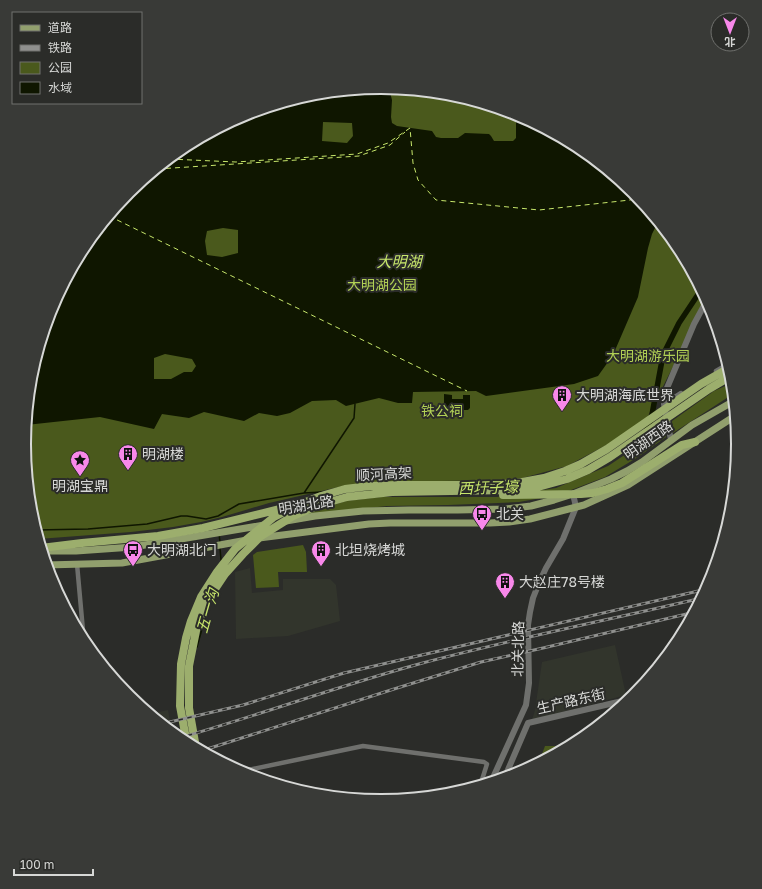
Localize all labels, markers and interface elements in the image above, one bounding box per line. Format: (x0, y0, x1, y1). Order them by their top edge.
legend (12, 12, 142, 104)
north arrow (710, 12, 750, 52)
text: 道路 (48, 20, 72, 35)
text: 北 (725, 36, 736, 49)
text: 铁路 (48, 40, 72, 55)
text: 公园 (48, 60, 72, 75)
text: 水域 (48, 80, 72, 95)
water label: 大明湖 (376, 252, 423, 270)
park label: 大明湖公园 (347, 276, 417, 293)
park label: 大明湖游乐园 (606, 347, 690, 364)
building icon: 大明湖海底世界 (551, 384, 573, 412)
place label: 大明湖海底世界 (576, 386, 674, 403)
park label: 铁公祠 (421, 402, 463, 419)
street label: 明湖西路 (620, 417, 676, 463)
building icon: 明湖楼 (117, 443, 139, 471)
place label: 明湖楼 (142, 445, 184, 462)
place icon: 明湖宝鼎 (69, 449, 91, 477)
street label: 顺河高架 (356, 464, 412, 483)
place label: 明湖宝鼎 (52, 477, 108, 494)
water label: 西圩子壕 (458, 477, 521, 497)
street label: 明湖北路 (277, 492, 335, 517)
bus stop icon: 北关 (471, 503, 493, 531)
place label: 北关 (496, 505, 524, 522)
bus stop icon: 大明湖北门 (122, 539, 144, 567)
building icon: 北坦烧烤城 (310, 539, 332, 567)
place label: 大明湖北门 (147, 541, 217, 558)
place label: 北坦烧烤城 (335, 541, 405, 558)
building icon: 大赵庄78号楼 (494, 571, 516, 599)
place label: 大赵庄78号楼 (519, 573, 605, 590)
water label: 五一沟 (192, 585, 222, 635)
street label: 北关北路 (509, 621, 526, 677)
street label: 生产路东街 (535, 684, 607, 717)
scale bar (14, 851, 93, 877)
text: 100 m (20, 857, 54, 872)

